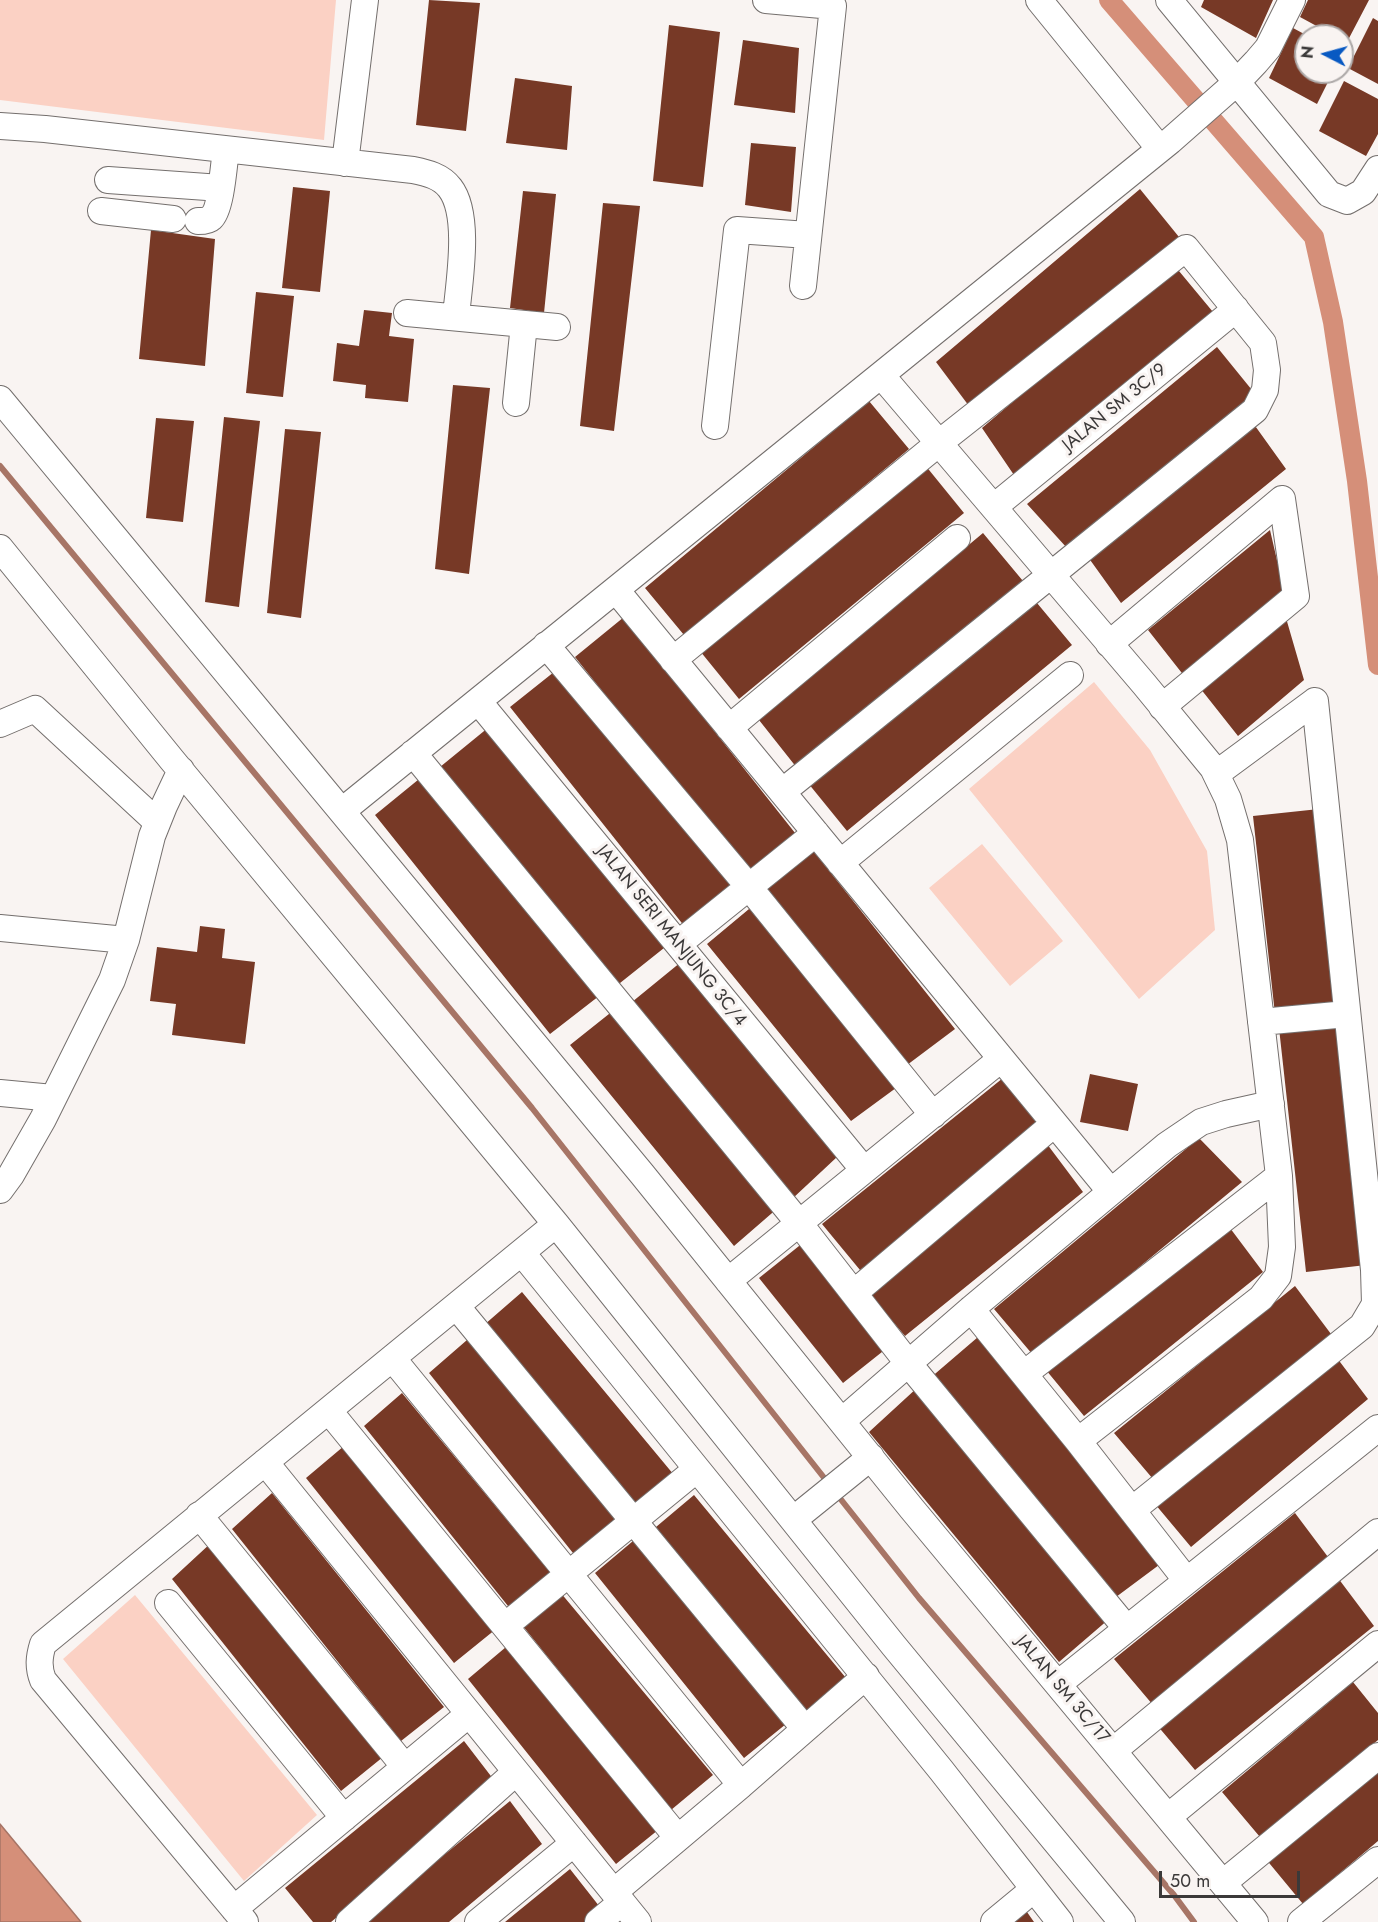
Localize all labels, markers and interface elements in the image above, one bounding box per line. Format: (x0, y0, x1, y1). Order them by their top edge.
north arrow (1294, 24, 1354, 84)
text: N (1295, 45, 1320, 60)
street label: JALAN SM 3C/9 (1059, 360, 1171, 456)
street label: JALAN SERI MANJUNG 3C/4 (591, 841, 751, 1031)
street label: JALAN SM 3C/17 (1010, 1631, 1114, 1749)
scale bar (1162, 1859, 1303, 1897)
text: 50 m (1170, 1868, 1210, 1894)

